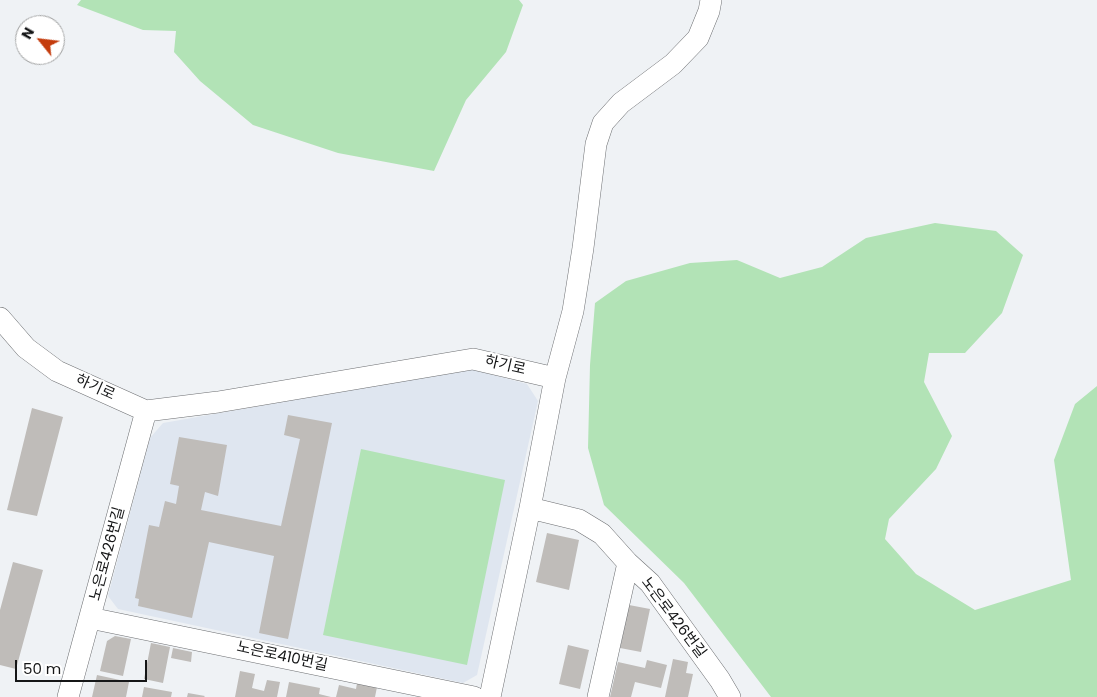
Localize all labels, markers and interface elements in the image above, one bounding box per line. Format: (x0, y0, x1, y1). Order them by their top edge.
north arrow (15, 15, 65, 65)
text: N (16, 24, 39, 43)
street label: 하기로 (483, 353, 527, 379)
street label: 하기로 (72, 371, 118, 405)
street label: 노은로426번길 (87, 505, 129, 603)
street label: 노은로426번길 (637, 574, 709, 662)
street label: 노은로410번길 (235, 639, 329, 675)
scale bar (18, 650, 150, 682)
text: 50 m (23, 658, 61, 679)

